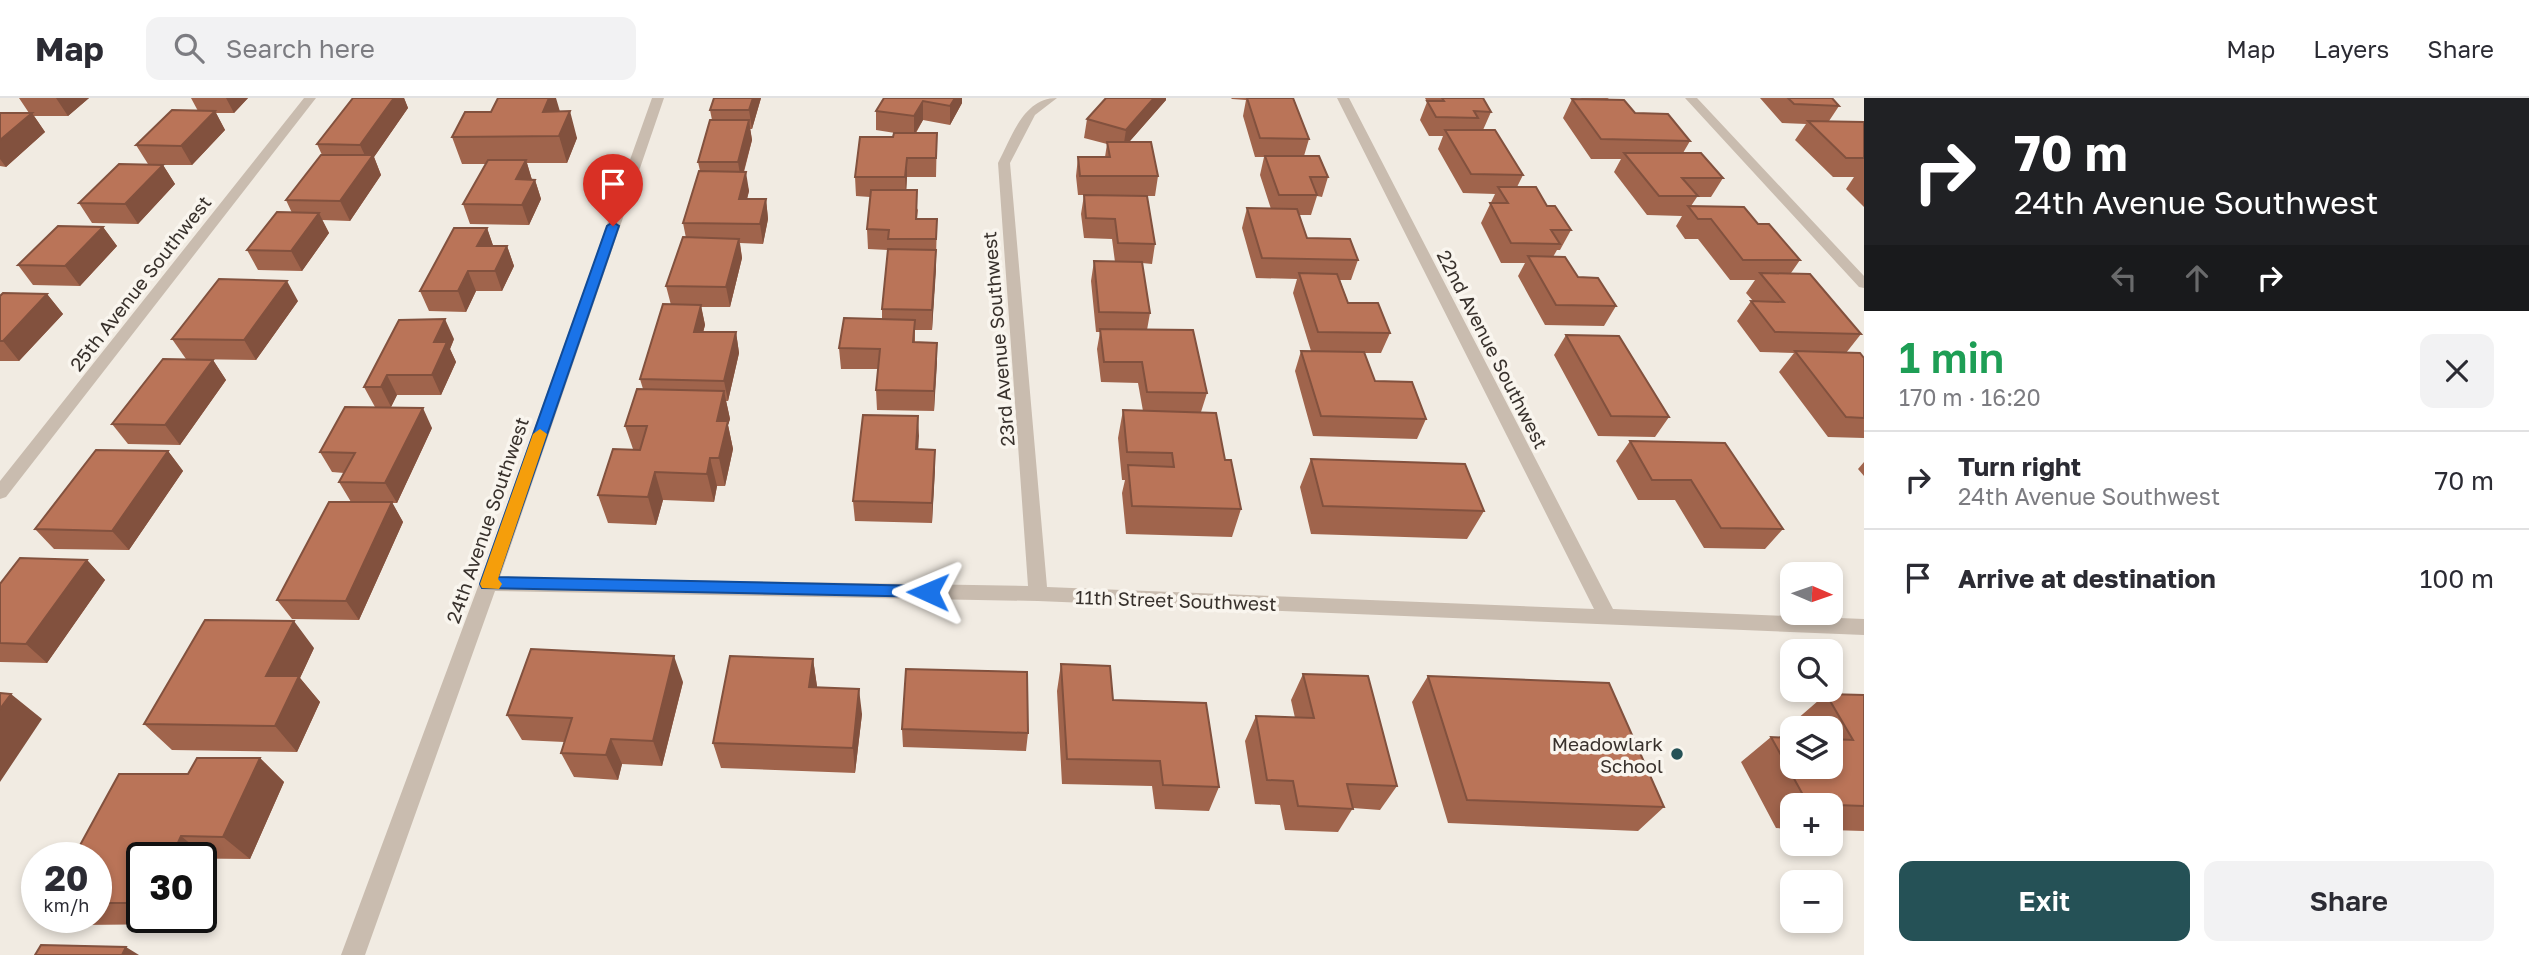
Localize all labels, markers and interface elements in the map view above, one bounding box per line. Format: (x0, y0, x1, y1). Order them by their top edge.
search box (146, 17, 636, 80)
text: Map (35, 29, 104, 68)
icon: search (170, 29, 208, 67)
text: Search here (226, 33, 375, 64)
text: Map (2226, 34, 2275, 63)
text: Layers (2313, 34, 2389, 63)
text: Share (2427, 34, 2494, 63)
text: 70 m (2014, 123, 2128, 182)
icon: right (1899, 126, 1990, 217)
pin (583, 154, 643, 226)
icon: arrive (594, 165, 632, 203)
text: 24th Avenue Southwest (2014, 183, 2379, 221)
street label: 25th Avenue Southwest (64, 191, 216, 375)
street label: 23rd Avenue Southwest (977, 231, 1019, 447)
street label: 22nd Avenue Southwest (1433, 246, 1553, 452)
icon: left (2105, 259, 2143, 297)
icon: ahead (2178, 259, 2216, 297)
icon: right (2251, 259, 2289, 297)
text: 1 min (1899, 332, 2004, 382)
button: close (2420, 334, 2494, 408)
text: 170 m · 16:20 (1899, 383, 2041, 411)
street label: 24th Avenue Southwest (441, 414, 533, 626)
text: Turn right (1958, 451, 2081, 482)
icon: right (1899, 461, 1937, 499)
text: 70 m (2435, 465, 2494, 496)
text: 24th Avenue Southwest (1958, 482, 2220, 510)
position arrow (891, 555, 965, 629)
icon: arrive (1899, 559, 1937, 597)
north arrow (1780, 562, 1843, 625)
map controls (1780, 562, 1843, 933)
text: Arrive at destination (1958, 563, 2216, 594)
text: 100 m (2420, 563, 2494, 594)
street label: 11th Street Southwest (1075, 585, 1277, 615)
button: search (1780, 639, 1843, 702)
button: layers (1780, 716, 1843, 779)
place label: Meadowlark School (1552, 732, 1663, 777)
marker: Meadowlark School (1669, 746, 1685, 762)
button: + (1780, 793, 1843, 856)
speed limit sign: 30 (126, 842, 217, 933)
text: 20 (44, 857, 89, 899)
button: Exit (1899, 861, 2190, 941)
button: Share (2204, 861, 2494, 941)
button: − (1780, 870, 1843, 933)
text: km/h (44, 894, 89, 916)

